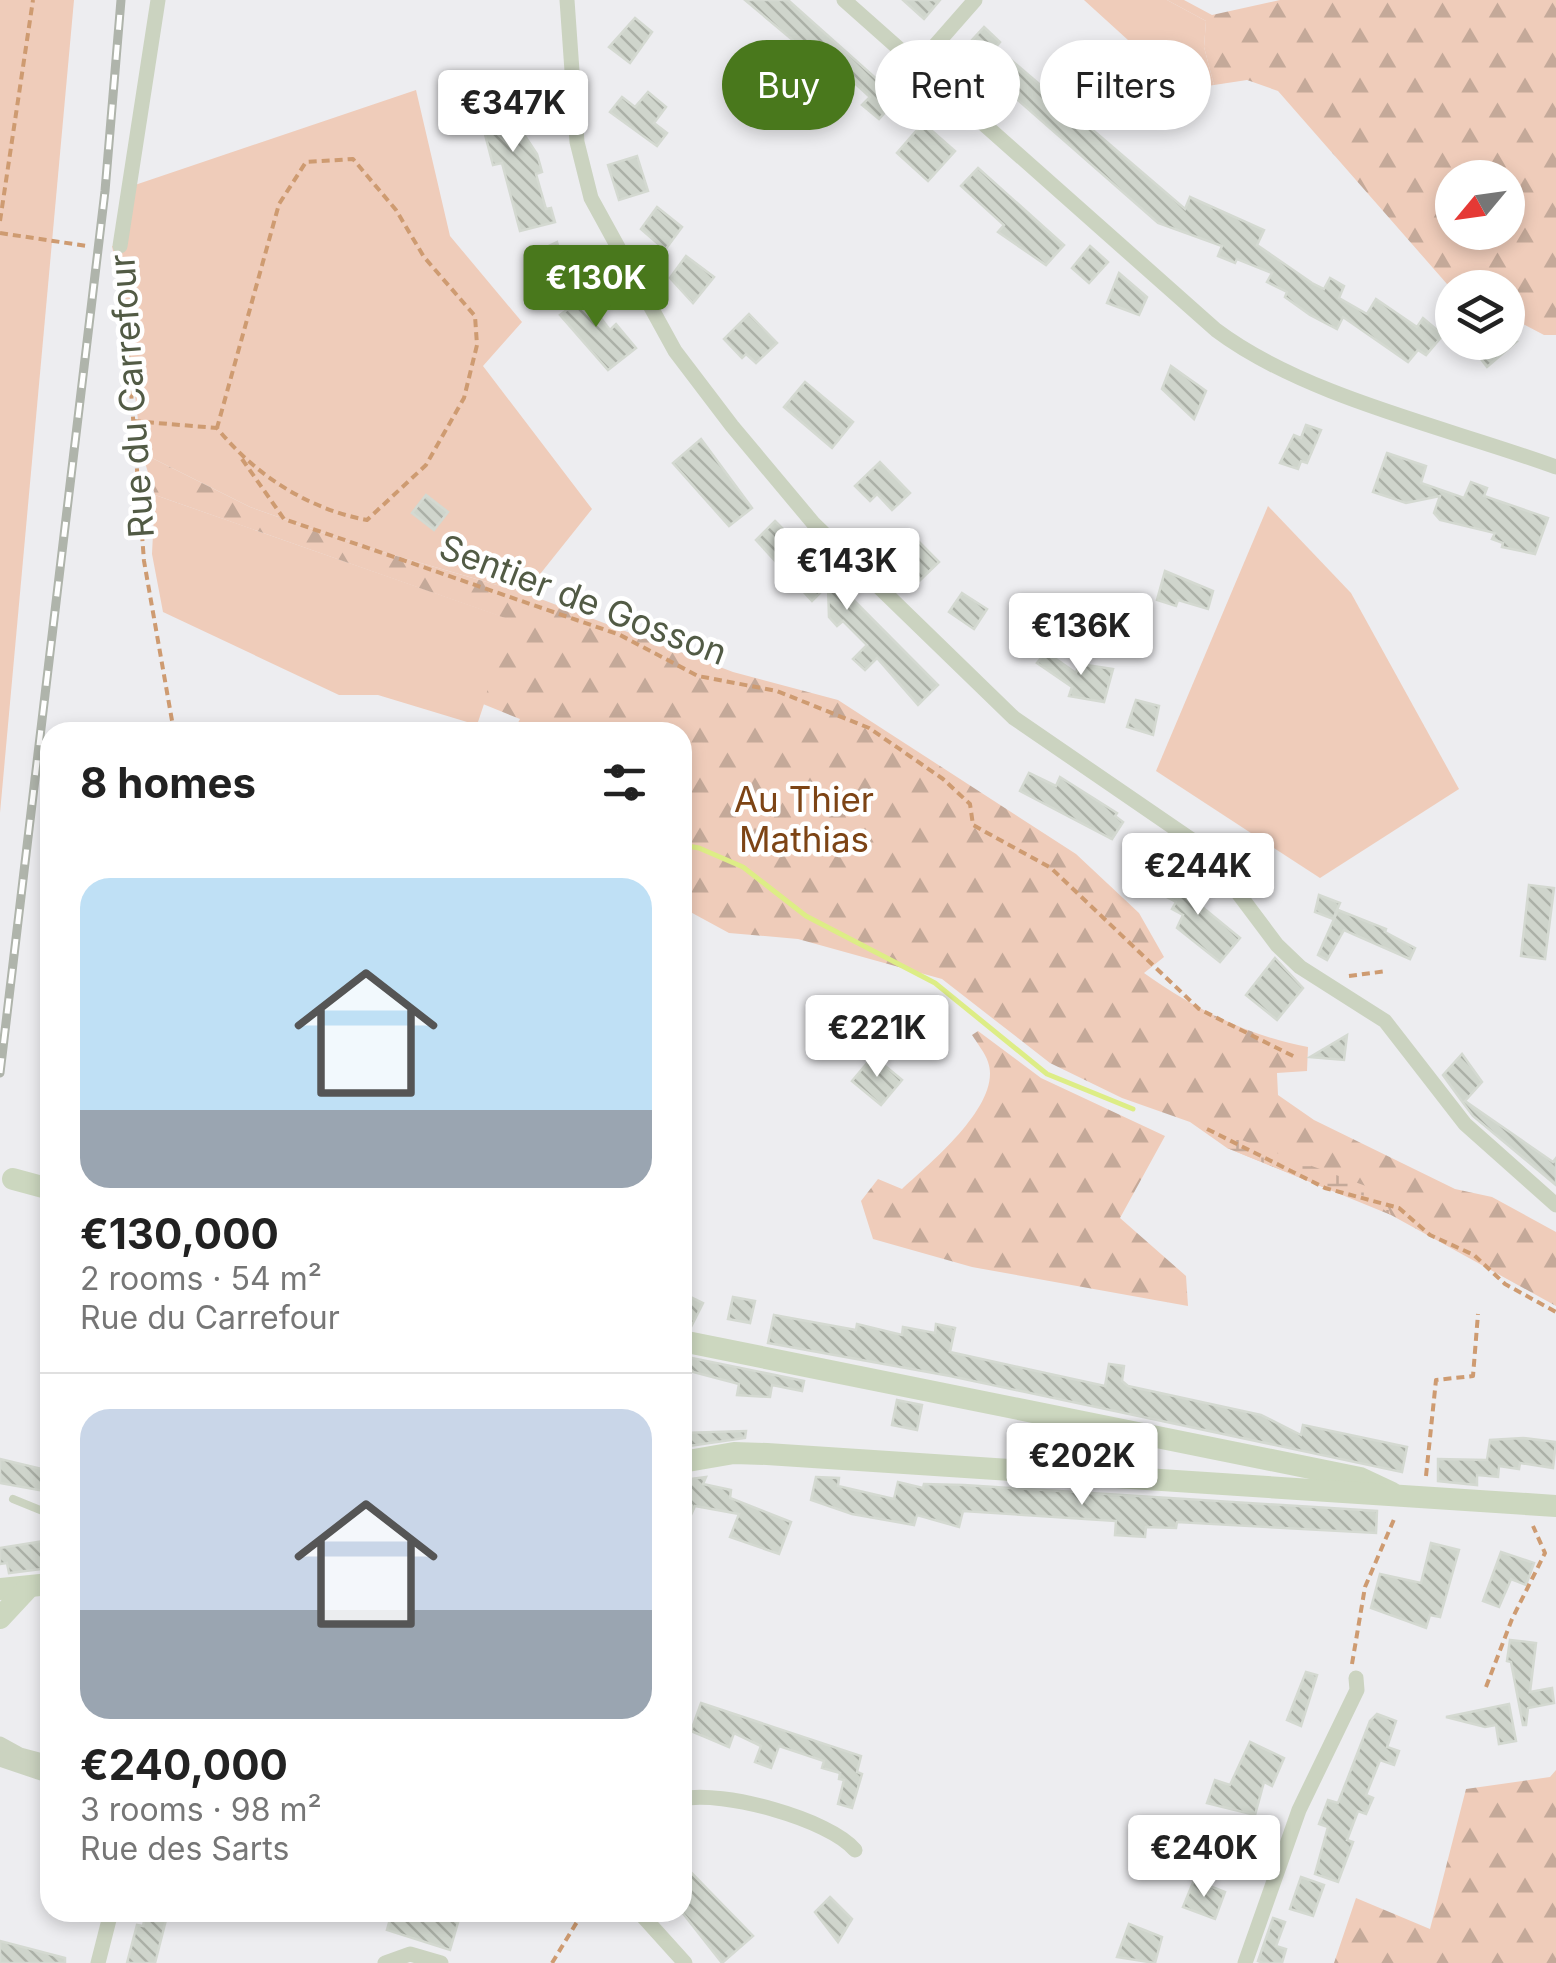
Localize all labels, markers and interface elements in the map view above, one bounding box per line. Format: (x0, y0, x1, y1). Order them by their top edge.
chip: Buy (722, 40, 855, 130)
chip: Rent (875, 40, 1020, 130)
chip: Filters (1040, 40, 1211, 130)
pin: €347K (443, 70, 583, 155)
text: €347K (460, 83, 566, 122)
north arrow (1435, 160, 1525, 250)
map controls (1435, 160, 1525, 360)
pin: €130K (526, 245, 666, 330)
street label: Rue du Carrefour (100, 253, 162, 539)
text: €130K (546, 258, 646, 297)
button: layers (1435, 270, 1525, 360)
street label: Sentier de Gosson (434, 525, 733, 673)
pin: €143K (777, 528, 917, 613)
text: €143K (796, 541, 898, 580)
pin: €136K (1011, 593, 1151, 678)
text: €136K (1031, 606, 1131, 645)
icon: filters (597, 755, 652, 810)
text: 8 homes (80, 757, 256, 808)
park label: Au Thier Mathias (734, 778, 874, 860)
pin: €244K (1128, 833, 1268, 918)
text: €244K (1144, 846, 1252, 885)
icon: home (276, 943, 456, 1123)
pin: €221K (807, 995, 947, 1080)
text: €221K (827, 1008, 927, 1047)
text: €130,000 (80, 1208, 279, 1259)
text: 2 rooms · 54 m² (80, 1259, 322, 1298)
text: Rue du Carrefour (80, 1298, 340, 1337)
pin: €202K (1012, 1423, 1152, 1508)
text: €202K (1029, 1436, 1135, 1475)
icon: home (276, 1474, 456, 1654)
text: €240,000 (80, 1739, 288, 1790)
text: 3 rooms · 98 m² (80, 1790, 322, 1829)
pin: €240K (1134, 1815, 1274, 1900)
text: €240K (1150, 1828, 1258, 1867)
text: Rue des Sarts (80, 1829, 289, 1868)

